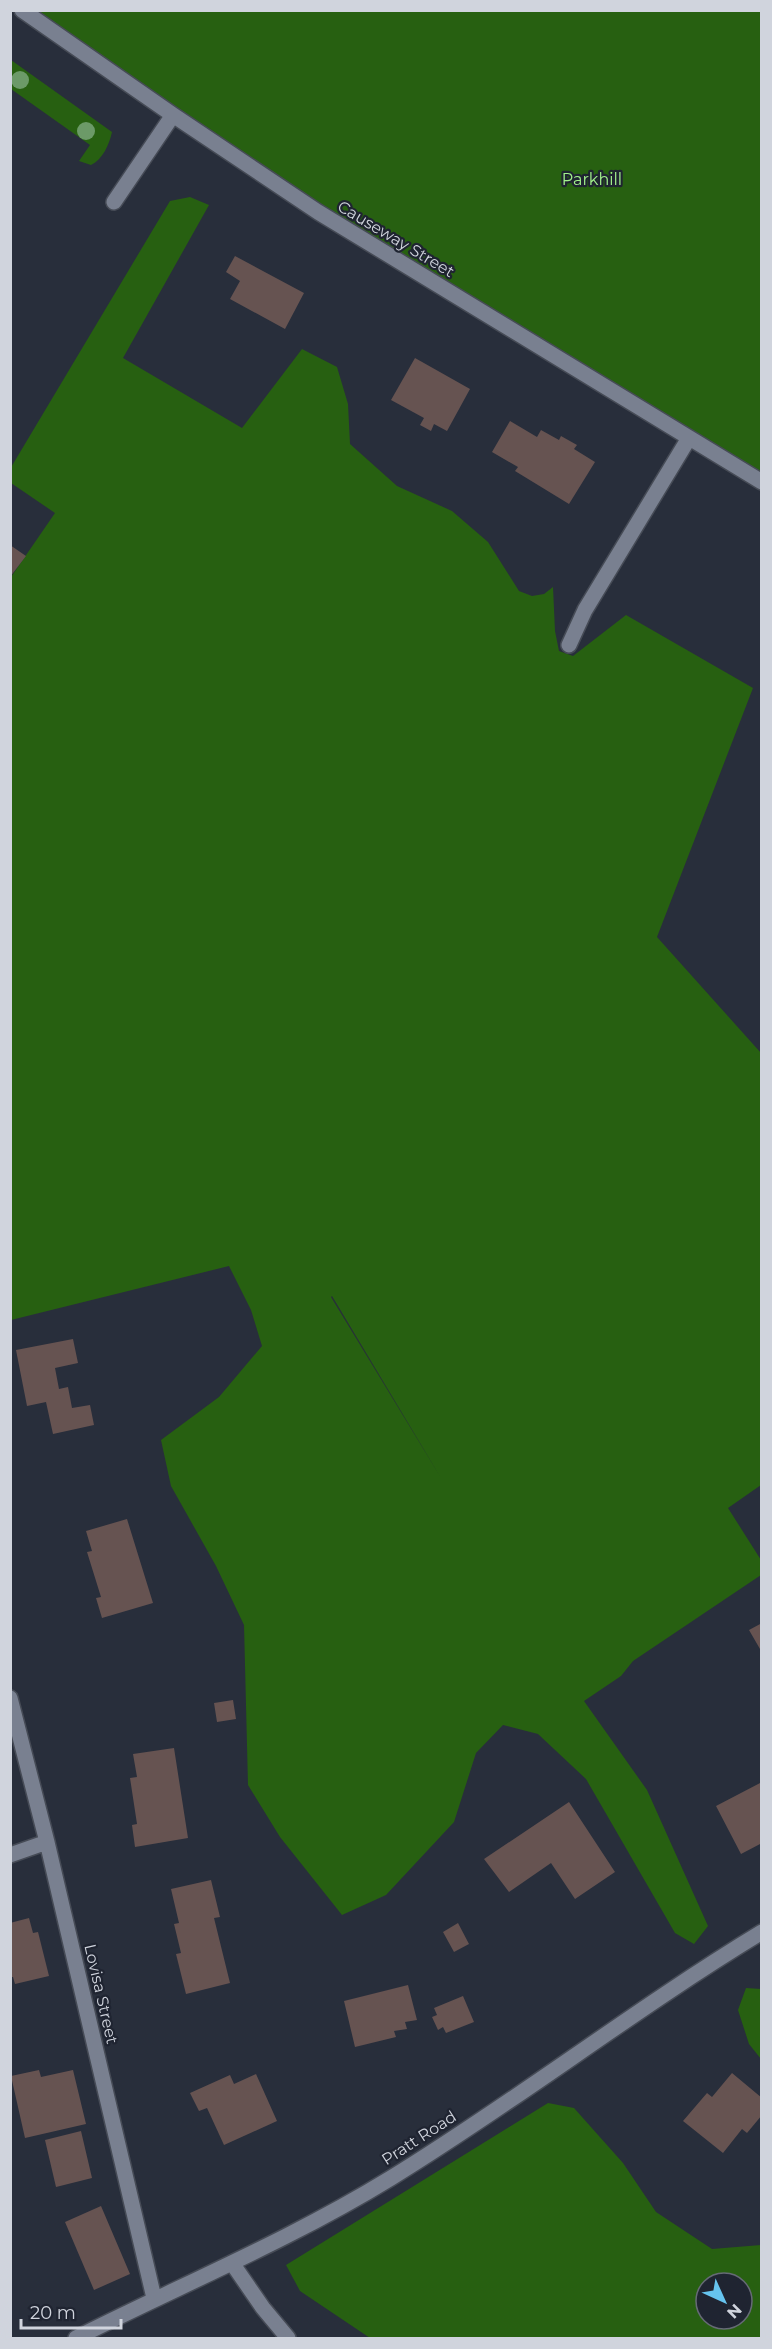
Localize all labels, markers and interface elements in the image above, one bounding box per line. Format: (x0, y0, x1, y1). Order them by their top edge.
park label: Parkhill (562, 170, 622, 189)
street label: Causeway Street (334, 197, 458, 282)
street label: Lovisa Street (80, 1942, 122, 2046)
street label: Pratt Road (378, 2107, 460, 2169)
north arrow (694, 2271, 754, 2331)
scale bar (21, 2292, 122, 2330)
text: N (723, 2300, 746, 2323)
text: 20 m (30, 2302, 76, 2324)

